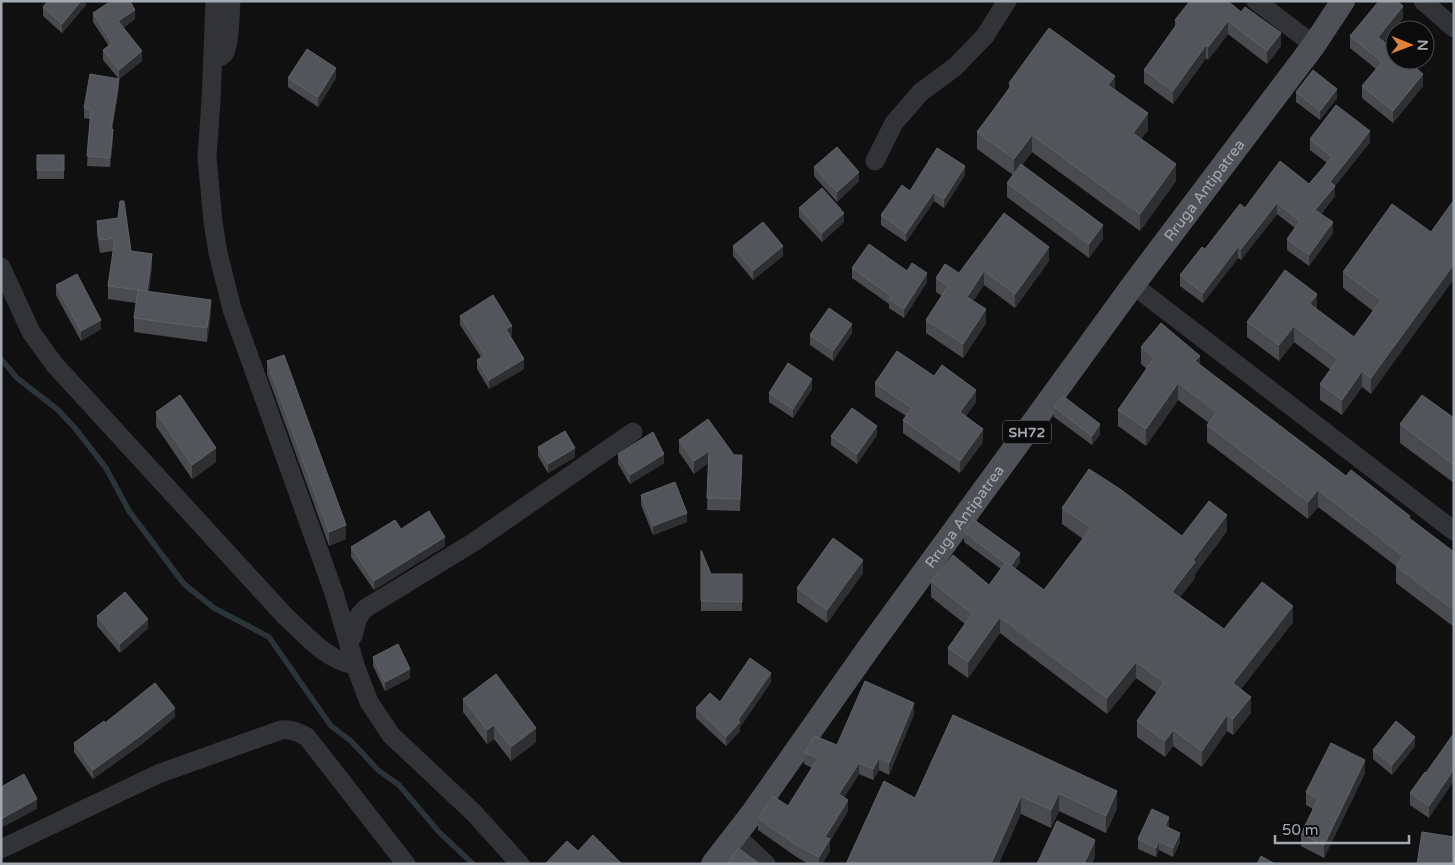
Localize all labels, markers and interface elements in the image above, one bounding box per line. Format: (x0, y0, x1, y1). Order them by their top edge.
north arrow (1385, 20, 1435, 70)
text: N (1414, 39, 1431, 51)
street label: Rruga Antipatrea (1160, 136, 1249, 245)
road number: SH72 (1003, 421, 1051, 444)
street label: Rruga Antipatrea (921, 462, 1008, 572)
scale bar (1275, 812, 1409, 844)
text: 50 m (1282, 821, 1319, 839)

